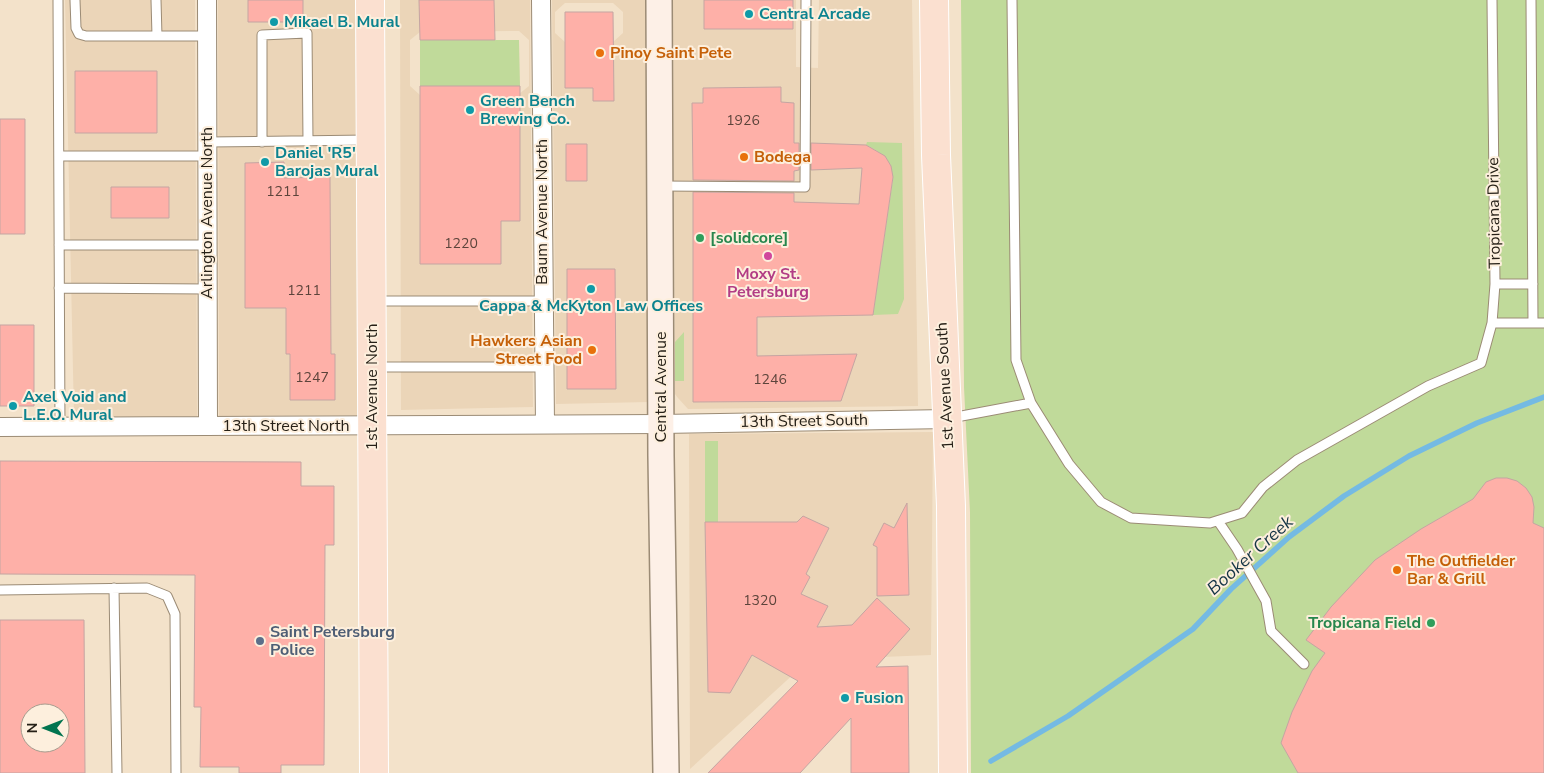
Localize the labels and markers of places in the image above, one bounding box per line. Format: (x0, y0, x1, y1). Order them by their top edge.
place label: Central Arcade (759, 3, 871, 25)
marker: Central Arcade (743, 8, 755, 20)
place label: Mikael B. Mural (284, 11, 400, 33)
marker: Mikael B. Mural (268, 16, 280, 28)
place label: Pinoy Saint Pete (610, 42, 732, 64)
marker: Pinoy Saint Pete (594, 47, 606, 59)
place label: Green Bench Brewing Co. (480, 90, 575, 130)
marker: Green Bench Brewing Co. (464, 104, 476, 116)
place label: Daniel 'R5' Barojas Mural (275, 142, 378, 182)
place label: Bodega (754, 146, 811, 168)
marker: Bodega (738, 151, 750, 163)
marker: Daniel 'R5' Barojas Mural (259, 156, 271, 168)
place label: [solidcore] (710, 227, 788, 249)
marker: [solidcore] (694, 232, 706, 244)
marker: Moxy St. Petersburg (762, 250, 774, 262)
place label: Moxy St. Petersburg (727, 263, 809, 303)
marker: Cappa & McKyton Law Offices (585, 283, 597, 295)
place label: Cappa & McKyton Law Offices (479, 295, 703, 317)
place label: Hawkers Asian Street Food (470, 330, 582, 370)
marker: Hawkers Asian Street Food (586, 344, 598, 356)
place label: Axel Void and L.E.O. Mural (23, 386, 127, 426)
marker: Axel Void and L.E.O. Mural (7, 400, 19, 412)
place label: The Outfielder Bar & Grill (1407, 550, 1516, 590)
marker: The Outfielder Bar & Grill (1391, 564, 1403, 576)
place label: Tropicana Field (1308, 612, 1421, 634)
marker: Tropicana Field (1425, 617, 1437, 629)
place label: Saint Petersburg Police (270, 621, 395, 661)
marker: Saint Petersburg Police (254, 635, 266, 647)
place label: Fusion (855, 687, 904, 709)
marker: Fusion (839, 692, 851, 704)

